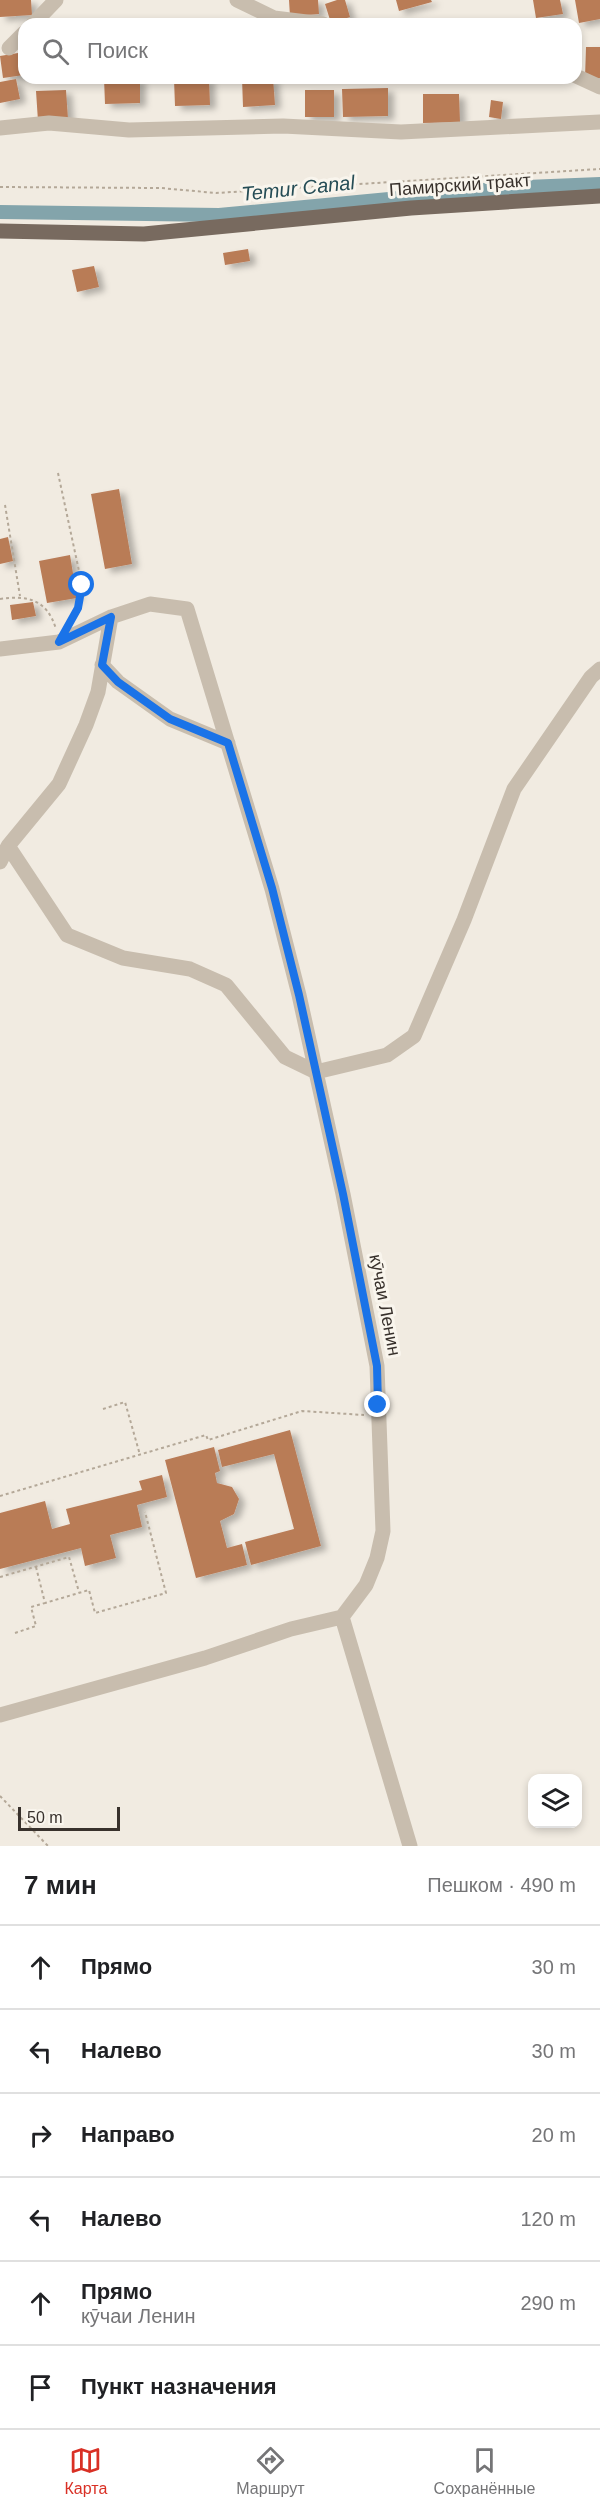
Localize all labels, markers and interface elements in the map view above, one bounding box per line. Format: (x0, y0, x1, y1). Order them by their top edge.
search box (18, 18, 582, 84)
icon: search (39, 35, 72, 68)
text: Поиск (87, 38, 148, 63)
street label: Памирский тракт (388, 170, 532, 200)
water label: Temur Canal (240, 171, 356, 205)
route start (68, 571, 94, 597)
street label: кӯчаи Ленин (365, 1252, 405, 1358)
route end (364, 1391, 390, 1417)
map controls (528, 1774, 582, 1828)
button: layers (528, 1774, 582, 1828)
scale bar (18, 1804, 120, 1832)
text: 50 m (27, 1809, 63, 1826)
text: 7 мин (24, 1870, 97, 1900)
text: Пешком · 490 m (427, 1874, 576, 1896)
icon: ahead (24, 1951, 57, 1984)
text: Прямо (81, 1954, 152, 1979)
text: 30 m (532, 1956, 576, 1978)
icon: left (24, 2035, 57, 2068)
text: Налево (81, 2038, 162, 2063)
text: 30 m (532, 2040, 576, 2062)
icon: right (24, 2119, 57, 2152)
text: Направо (81, 2122, 175, 2147)
text: 20 m (532, 2124, 576, 2146)
icon: left (24, 2203, 57, 2236)
text: Налево (81, 2206, 162, 2231)
text: 120 m (520, 2208, 576, 2230)
text: Прямо (81, 2279, 152, 2304)
icon: ahead (24, 2287, 57, 2320)
text: 290 m (520, 2292, 576, 2314)
text: кӯчаи Ленин (81, 2305, 196, 2327)
icon: arrive (24, 2371, 57, 2404)
text: Пункт назначения (81, 2374, 277, 2399)
tab: Карта (65, 2444, 107, 2498)
tab: Маршрут (236, 2444, 305, 2498)
tab: Сохранённые (434, 2444, 535, 2498)

